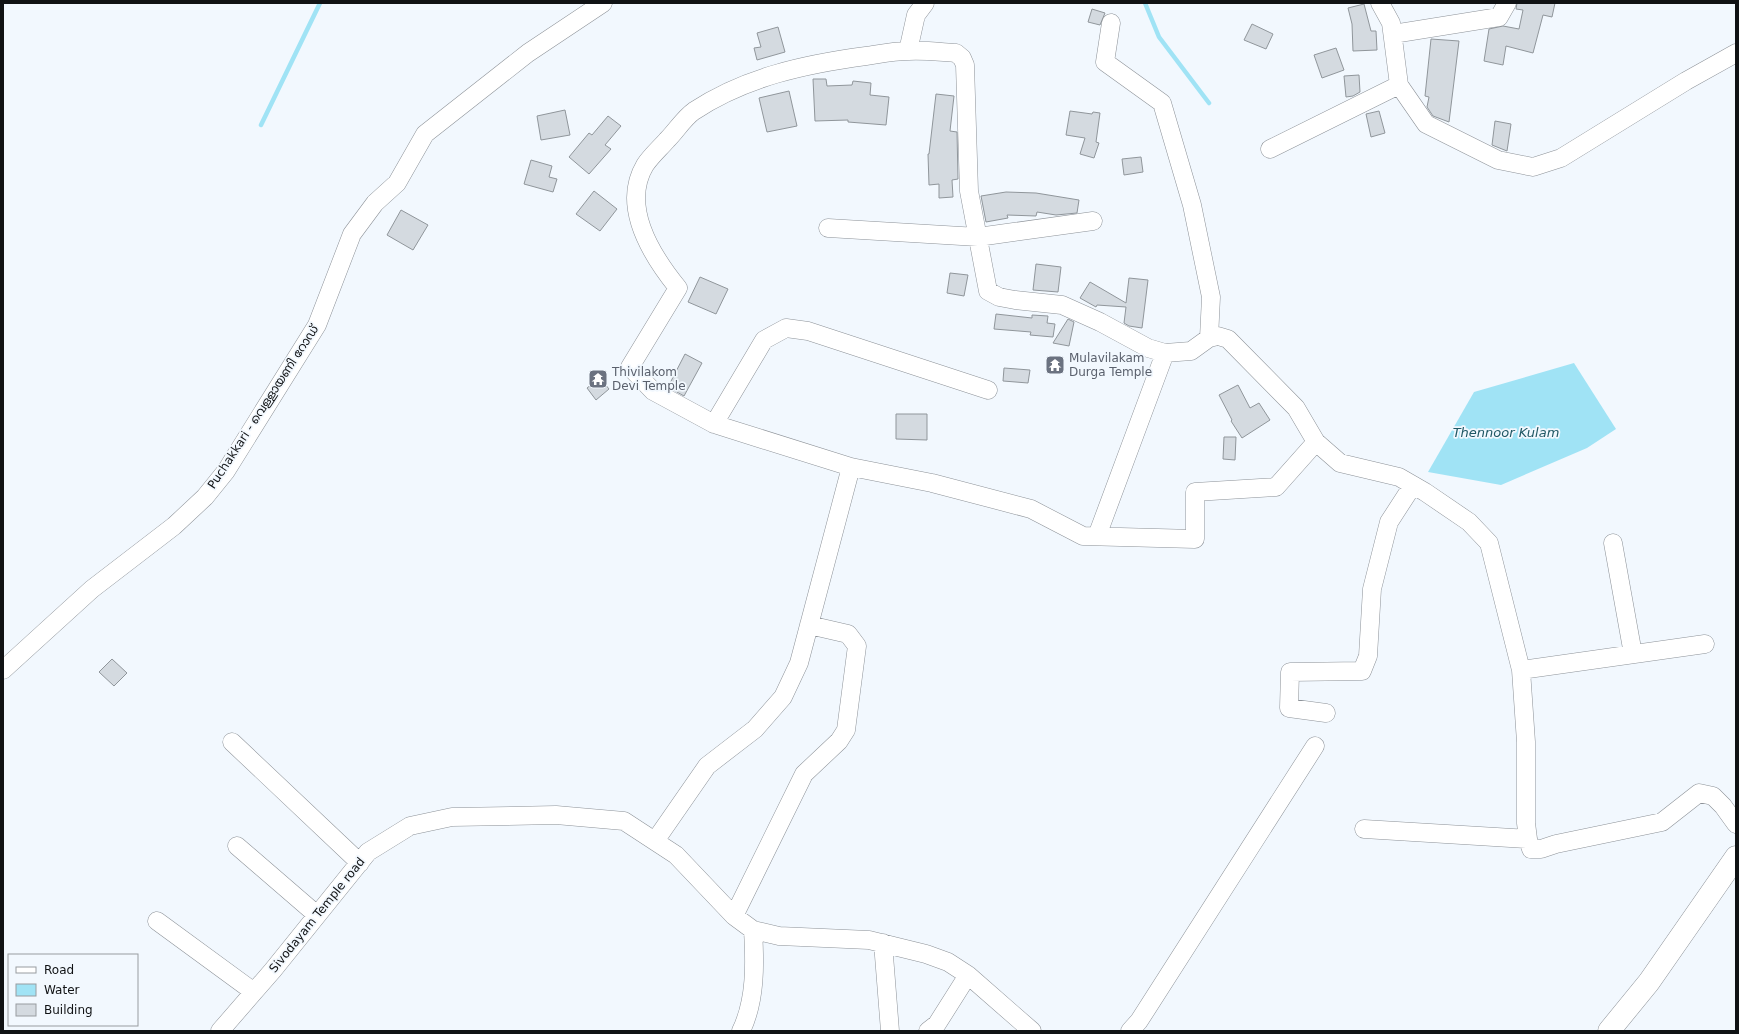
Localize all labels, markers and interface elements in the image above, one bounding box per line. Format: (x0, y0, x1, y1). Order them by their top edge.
street label: Puchakkari - വെള്ളായണി റോഡ് (205, 322, 322, 491)
place label: Mulavilakam Durga Temple (1069, 351, 1152, 379)
temple icon: Mulavilakam Durga Temple (1044, 354, 1066, 376)
place label: Thivilakom Devi Temple (611, 365, 686, 393)
temple icon: Thivilakom Devi Temple (587, 368, 609, 390)
water label: Thennoor Kulam (1453, 425, 1559, 440)
street label: Sivodayam Temple road (266, 855, 368, 975)
legend (8, 954, 138, 1026)
text: Road (44, 963, 74, 977)
text: Water (44, 983, 80, 997)
text: Building (44, 1003, 93, 1017)

